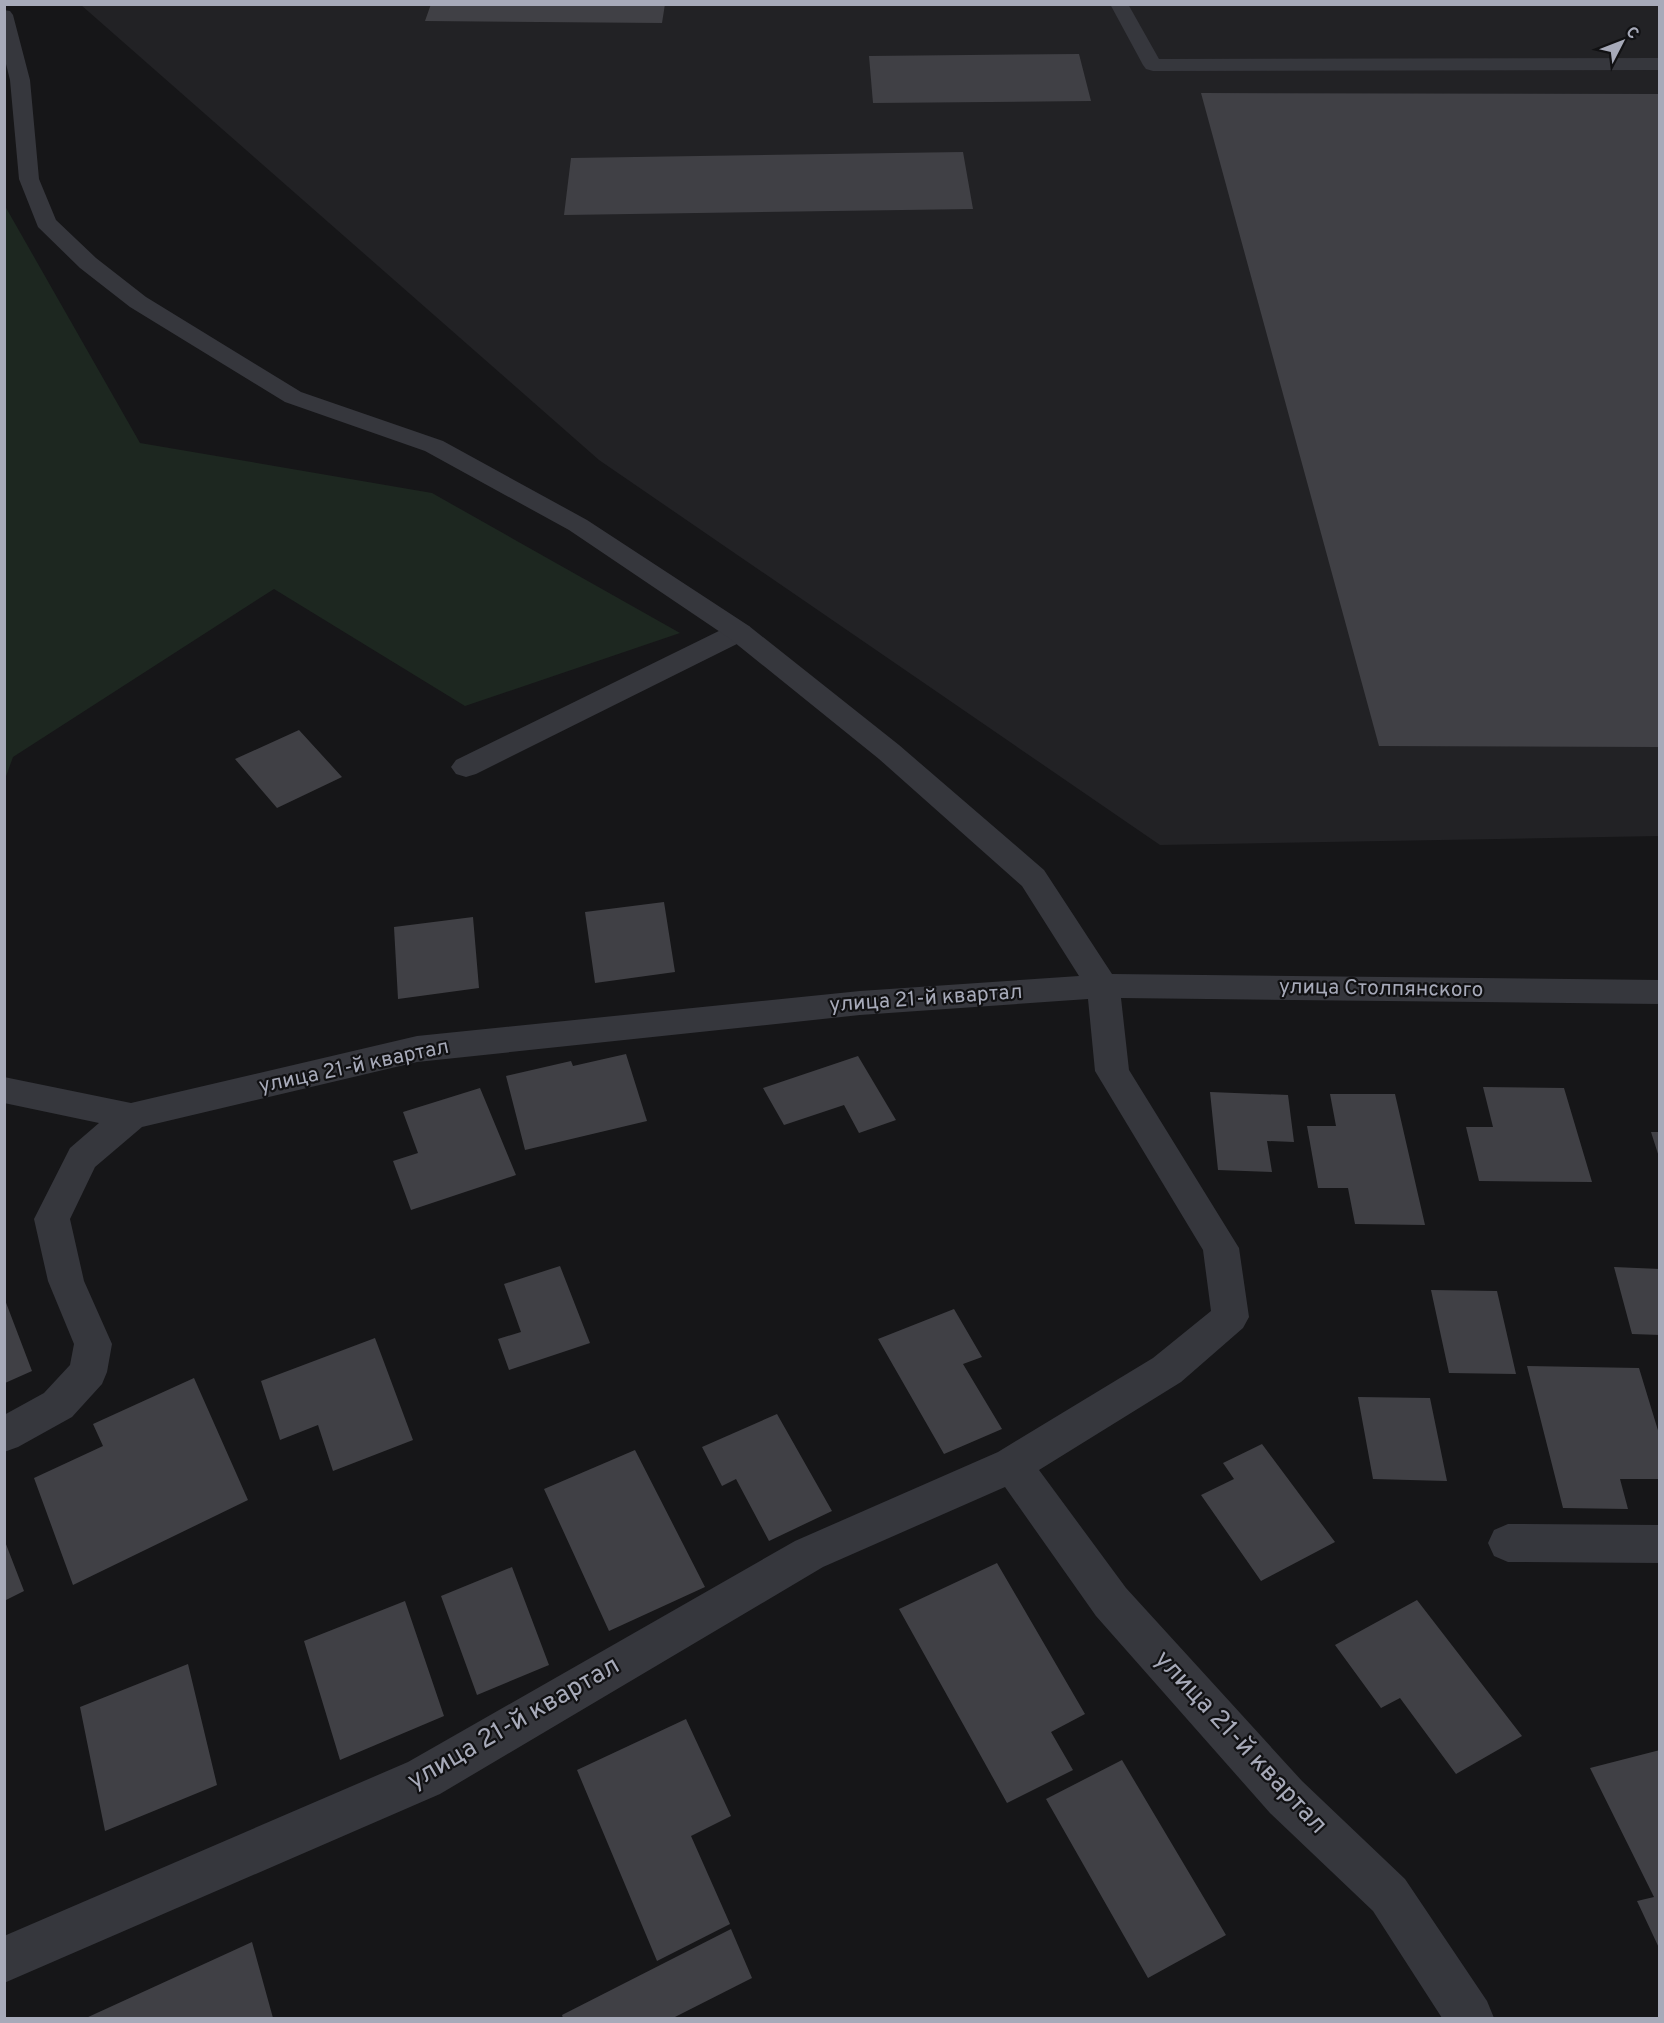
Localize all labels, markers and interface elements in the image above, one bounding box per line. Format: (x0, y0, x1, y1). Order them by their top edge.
north arrow (1592, 12, 1652, 72)
text: С (1621, 23, 1643, 44)
street label: улица Столпянского (1278, 974, 1484, 1004)
street label: улица 21-й квартал (829, 979, 1023, 1019)
street label: улица 21-й квартал (257, 1034, 451, 1100)
street label: улица 21-й квартал (1146, 1644, 1334, 1842)
street label: улица 21-й квартал (402, 1650, 626, 1798)

